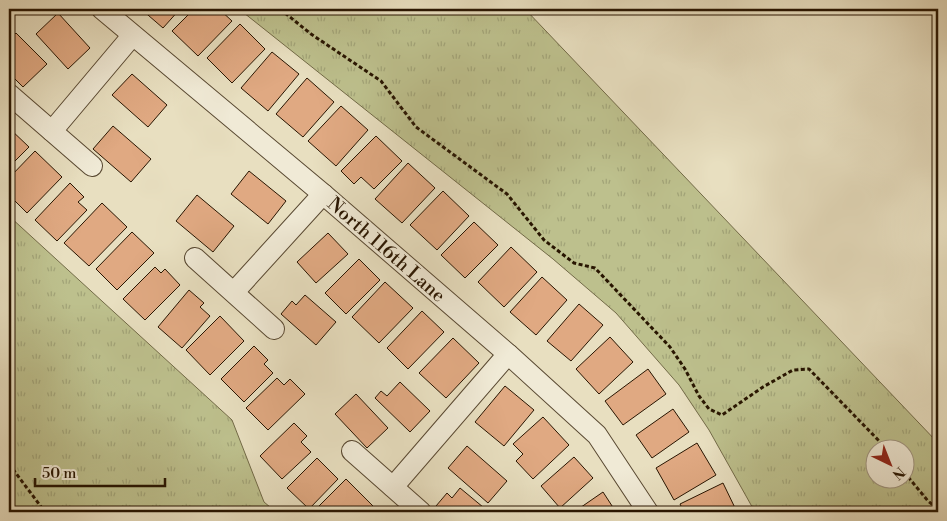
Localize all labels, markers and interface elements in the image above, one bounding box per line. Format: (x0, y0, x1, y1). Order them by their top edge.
street label: North 116th Lane (322, 192, 450, 308)
north arrow (864, 438, 914, 488)
scale bar (35, 456, 165, 488)
text: N (888, 462, 908, 483)
text: 50 m (42, 464, 76, 483)

